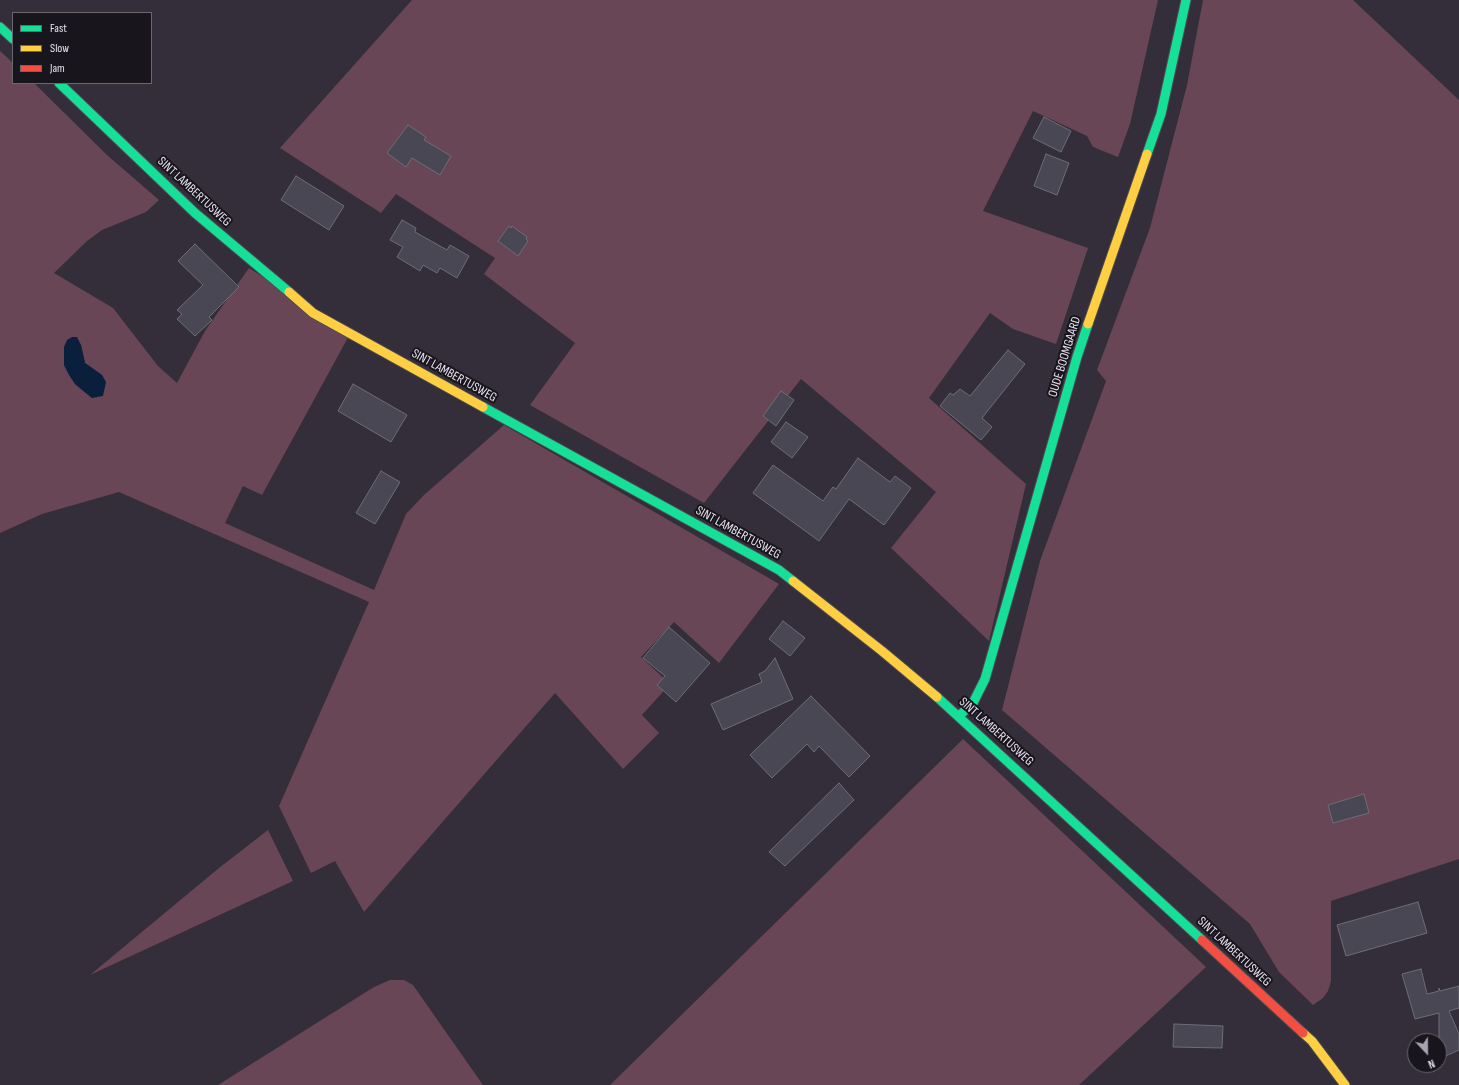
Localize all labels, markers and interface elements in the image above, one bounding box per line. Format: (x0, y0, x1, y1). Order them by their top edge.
legend (12, 12, 152, 84)
text: Fast (50, 21, 67, 36)
text: Slow (50, 41, 69, 56)
text: Jam (50, 61, 65, 76)
street label: SINT LAMBERTUSWEG (154, 154, 234, 230)
street label: OUDE BOOMGAARD (1045, 315, 1085, 399)
street label: SINT LAMBERTUSWEG (409, 346, 499, 406)
street label: SINT LAMBERTUSWEG (693, 503, 783, 563)
street label: SINT LAMBERTUSWEG (956, 694, 1036, 770)
street label: SINT LAMBERTUSWEG (1194, 914, 1274, 990)
north arrow (1407, 1033, 1447, 1073)
text: N (1426, 1057, 1436, 1071)

